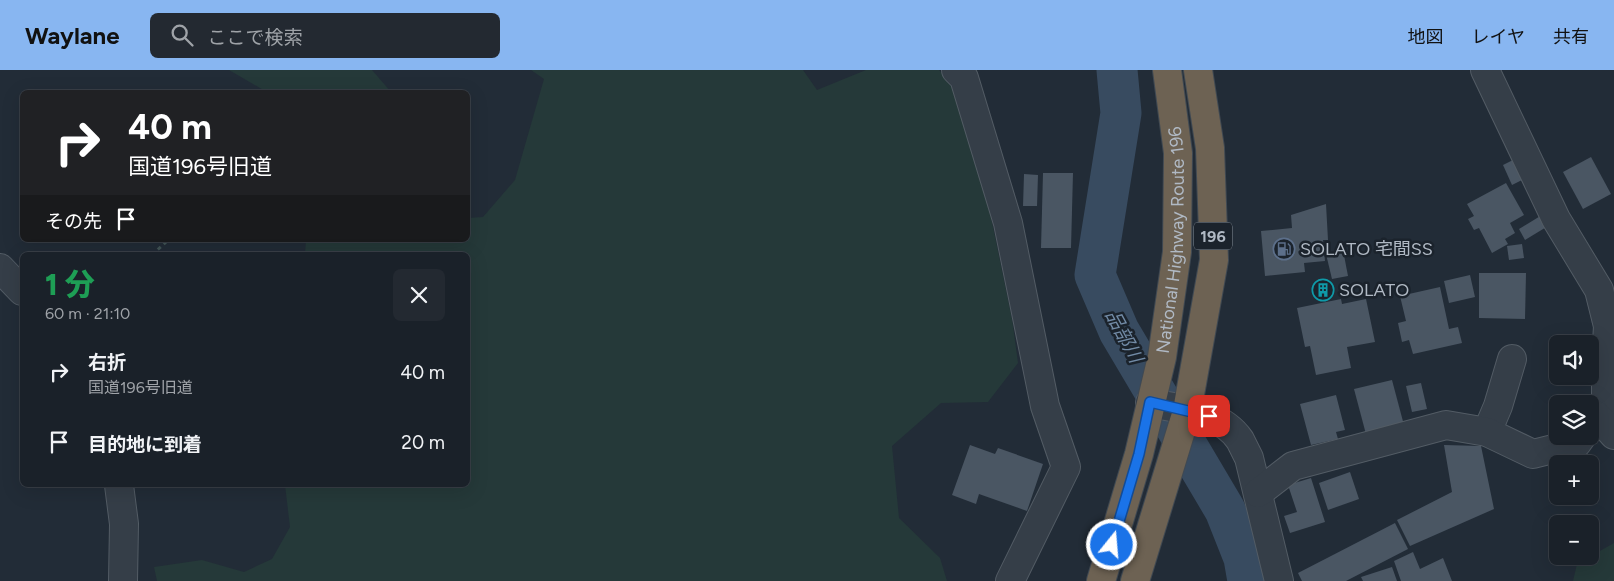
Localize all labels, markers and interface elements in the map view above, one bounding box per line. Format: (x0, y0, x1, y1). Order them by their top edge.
search box (150, 13, 500, 58)
text: Waylane (25, 21, 120, 50)
icon: search (168, 21, 196, 49)
text: ここで検索 (208, 26, 303, 49)
text: 地図 (1408, 26, 1444, 48)
text: レイヤ (1472, 26, 1525, 48)
text: 共有 (1553, 26, 1589, 48)
text: 40 m (128, 106, 212, 148)
icon: right (45, 110, 110, 175)
street label: National Highway Route 196 (1152, 125, 1189, 355)
text: 国道196号旧道 (128, 153, 272, 180)
icon: arrive (112, 205, 140, 233)
text: その先 (45, 210, 102, 233)
road number: 196 (1194, 223, 1232, 250)
fuel station icon: SOLATO 宅間SS (1272, 237, 1296, 261)
place label: SOLATO 宅間SS (1300, 238, 1433, 260)
text: 1 分 (45, 266, 95, 303)
button: close (393, 269, 445, 321)
building icon: SOLATO (1311, 278, 1335, 302)
place label: SOLATO (1339, 279, 1409, 301)
text: 60 m · 21:10 (45, 304, 130, 323)
water label: 品部川 (1100, 305, 1148, 368)
map controls (1549, 335, 1599, 565)
button: sound (1549, 335, 1599, 385)
text: 右折 (88, 351, 126, 374)
icon: right (45, 358, 73, 386)
text: 40 m (400, 361, 445, 384)
text: 国道196号旧道 (88, 378, 193, 397)
pin (1188, 395, 1230, 437)
button: layers (1549, 395, 1599, 445)
icon: arrive (1195, 402, 1223, 430)
icon: arrive (45, 428, 73, 456)
text: 20 m (401, 431, 445, 454)
text: 目的地に到着 (88, 433, 202, 456)
button: + (1549, 455, 1599, 505)
button: − (1549, 515, 1599, 565)
position arrow (1085, 518, 1137, 570)

